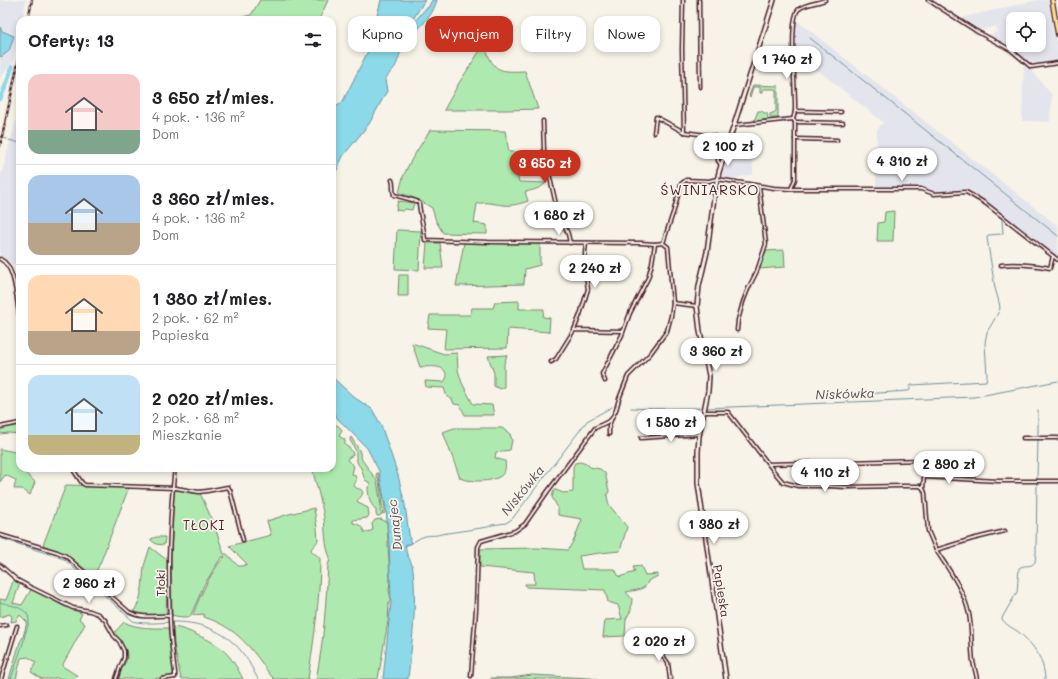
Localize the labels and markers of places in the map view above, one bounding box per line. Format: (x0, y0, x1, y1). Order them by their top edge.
pin: 1 740 zł (746, 46, 828, 80)
pin: 2 100 zł (687, 133, 769, 167)
pin: 4 310 zł (861, 148, 943, 182)
pin: 3 650 zł (504, 150, 586, 184)
pin: 1 680 zł (518, 202, 600, 236)
pin: 2 240 zł (554, 255, 636, 289)
pin: 3 360 zł (675, 338, 757, 372)
pin: 1 580 zł (630, 409, 712, 443)
pin: 2 890 zł (908, 451, 990, 485)
pin: 4 110 zł (784, 459, 866, 493)
pin: 1 380 zł (673, 511, 755, 545)
pin: 2 960 zł (48, 570, 130, 604)
pin: 2 020 zł (618, 628, 700, 662)

